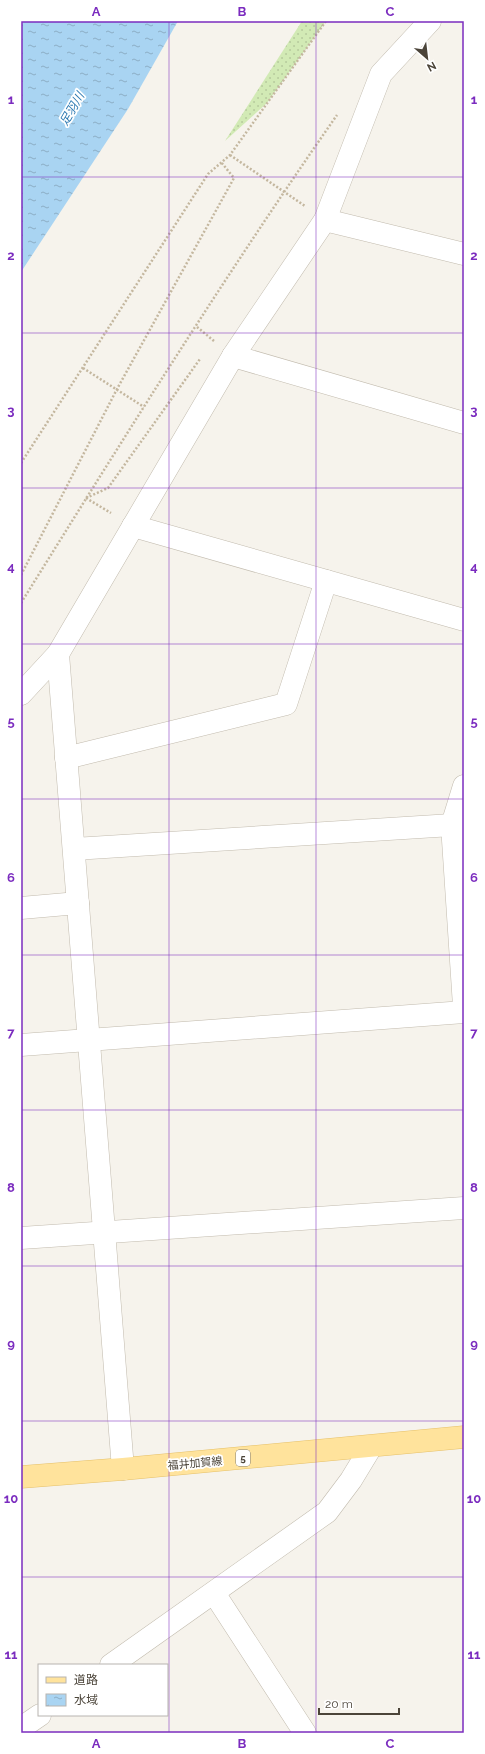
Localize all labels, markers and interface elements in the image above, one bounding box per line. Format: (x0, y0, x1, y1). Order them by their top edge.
text: A (92, 4, 101, 19)
text: B (238, 4, 247, 19)
text: C (386, 4, 395, 19)
north arrow (407, 38, 447, 78)
text: N (425, 59, 438, 74)
water label: 足羽川 (57, 88, 88, 128)
text: 1 (8, 92, 15, 107)
text: 1 (471, 92, 478, 107)
text: 2 (7, 248, 15, 263)
text: 2 (470, 248, 478, 263)
text: 3 (7, 403, 15, 418)
text: 3 (470, 403, 478, 418)
text: 4 (7, 559, 15, 574)
text: 4 (470, 559, 478, 574)
text: 5 (7, 714, 15, 729)
text: 5 (470, 714, 478, 729)
text: 6 (7, 870, 15, 885)
text: 6 (470, 870, 478, 885)
text: 7 (7, 1025, 15, 1040)
text: 7 (470, 1025, 478, 1040)
text: 8 (7, 1180, 15, 1195)
text: 8 (470, 1180, 478, 1195)
text: 9 (7, 1336, 15, 1351)
text: 9 (470, 1336, 478, 1351)
road number: 5 (236, 1450, 250, 1466)
street label: 福井加賀線 (167, 1455, 223, 1472)
text: 10 (4, 1491, 18, 1506)
text: 10 (467, 1491, 481, 1506)
text: 11 (5, 1647, 18, 1662)
text: 11 (468, 1647, 481, 1662)
legend (38, 1664, 168, 1716)
text: 道路 (74, 1673, 98, 1687)
scale bar (319, 1690, 399, 1716)
text: 水域 (74, 1693, 98, 1707)
text: 20 m (325, 1697, 353, 1711)
text: A (92, 1736, 101, 1751)
text: B (238, 1736, 247, 1751)
text: C (386, 1736, 395, 1751)

